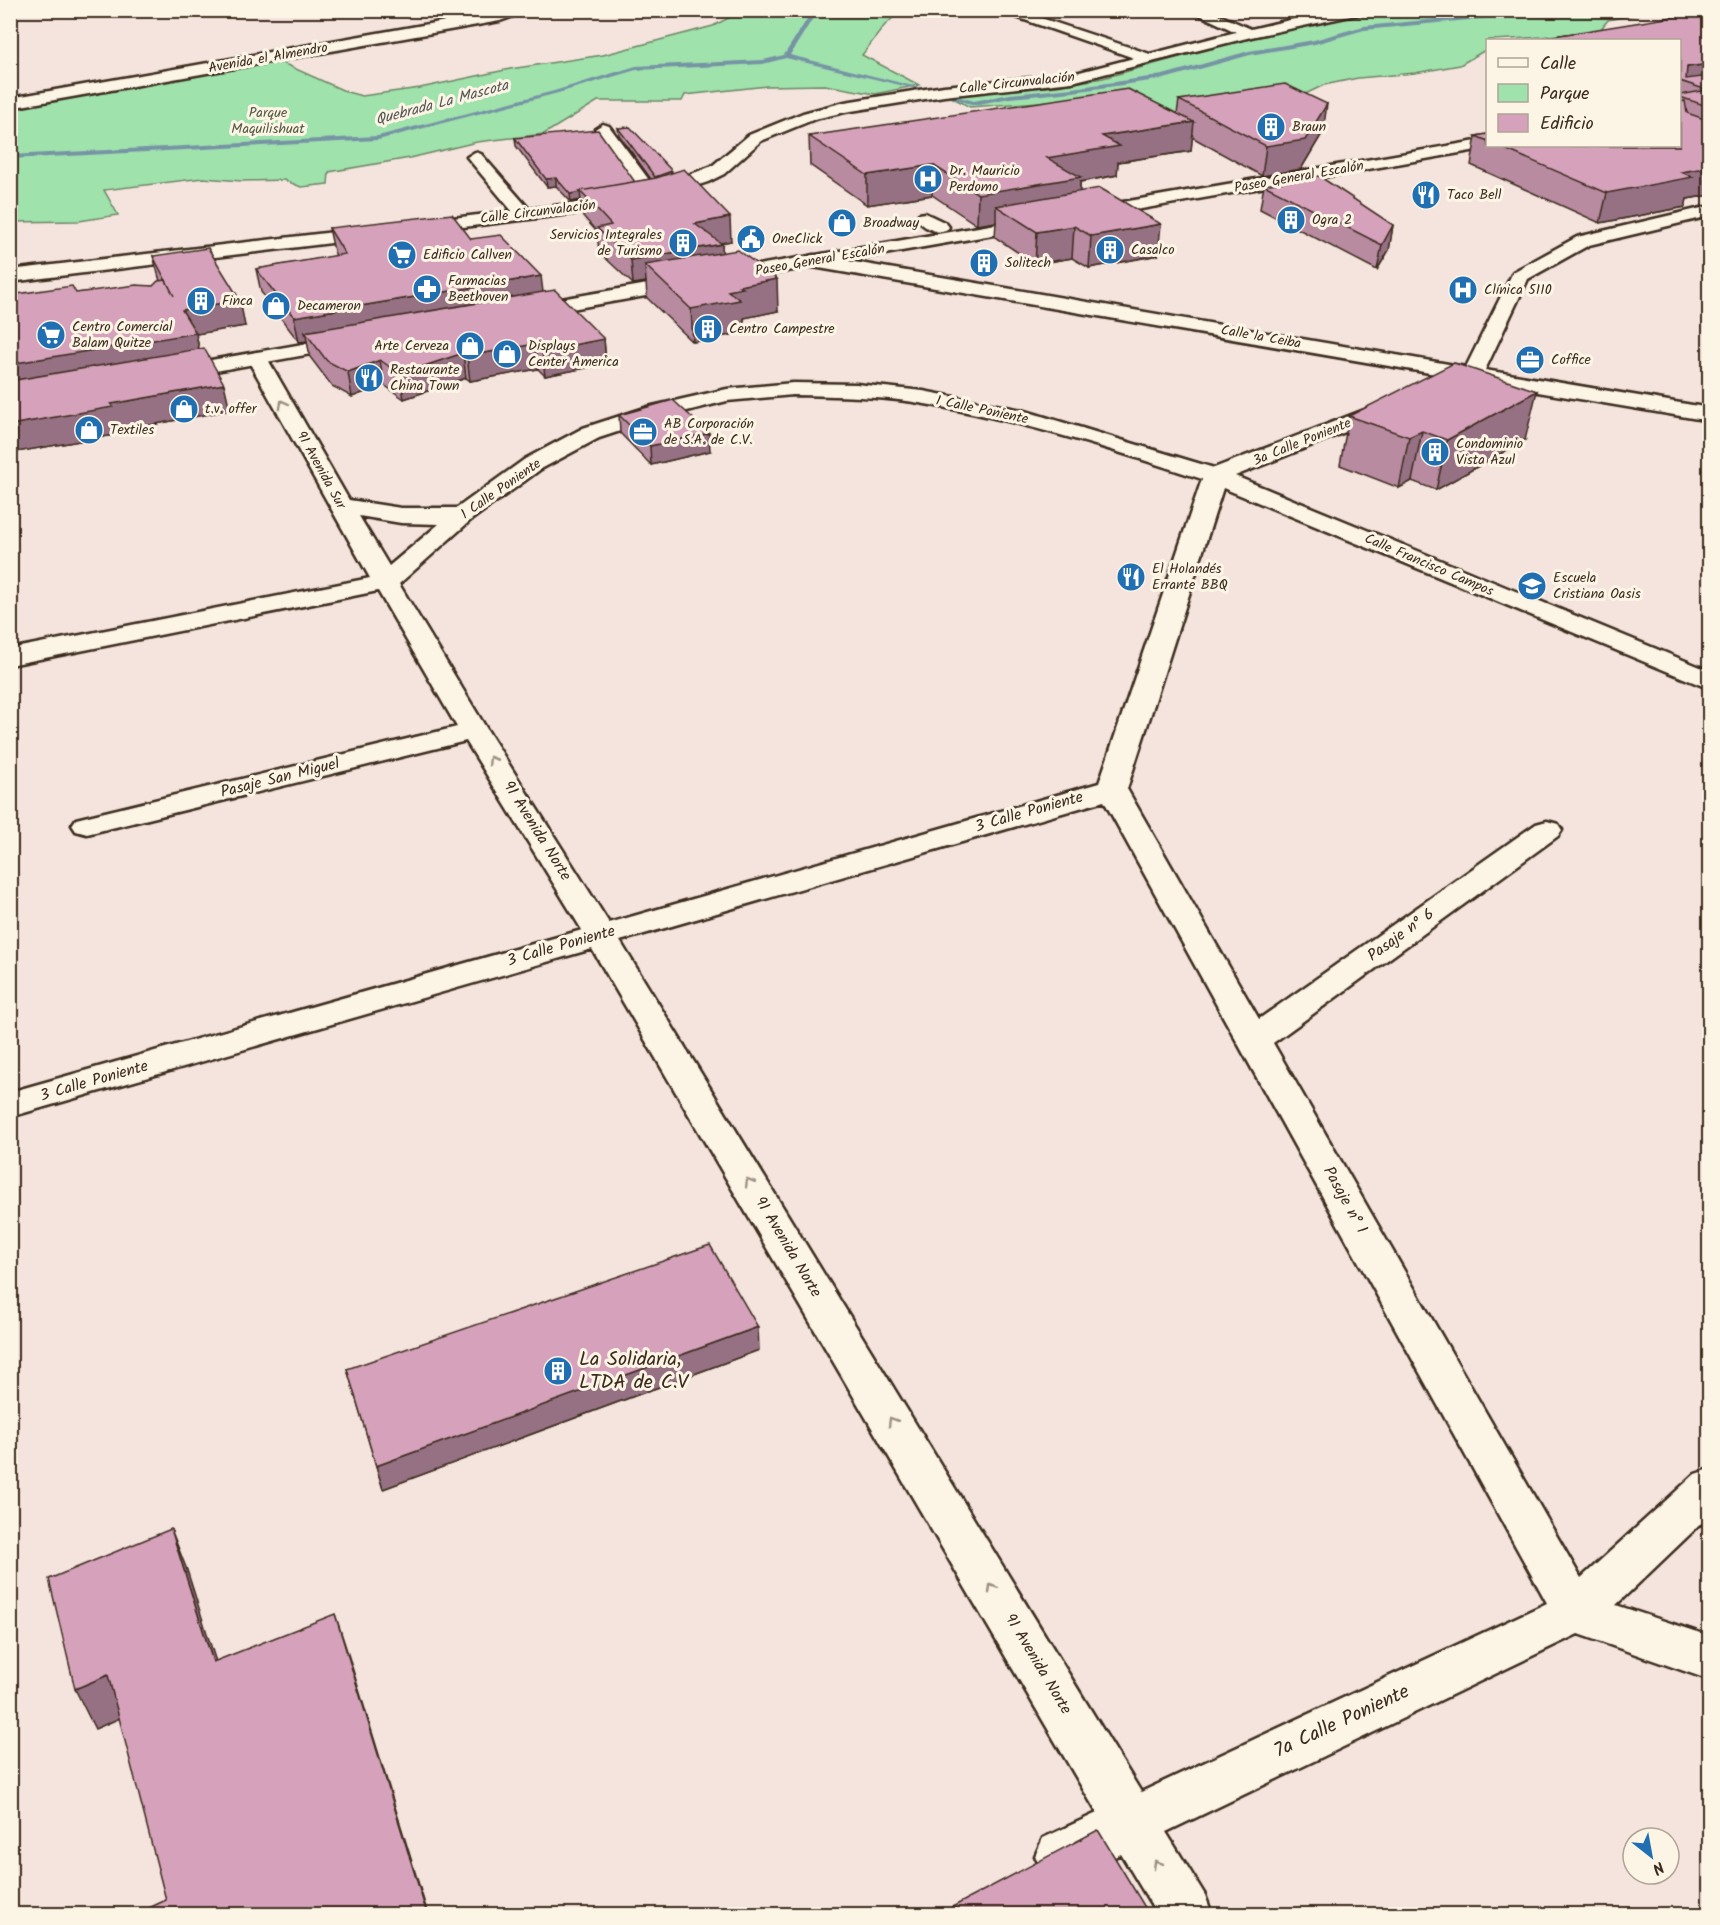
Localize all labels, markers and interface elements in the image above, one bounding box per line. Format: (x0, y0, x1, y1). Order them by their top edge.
street label: Avenida el Almendro (207, 37, 329, 79)
legend (1486, 39, 1681, 147)
text: Calle (1540, 50, 1576, 79)
street label: Calle Circunvalación (958, 66, 1076, 100)
water label: Quebrada La Mascota (373, 73, 512, 132)
text: Parque (1540, 80, 1589, 109)
park label: Parque Maquilishuat (231, 102, 305, 140)
text: Edificio (1540, 110, 1594, 139)
building icon: Braun (1255, 111, 1287, 143)
place label: Braun (1292, 116, 1326, 138)
street label: Paseo General Escalón (1232, 155, 1366, 199)
place label: Dr. Mauricio Perdomo (949, 160, 1020, 198)
hospital icon: Dr. Mauricio Perdomo (912, 163, 944, 195)
restaurant icon: Taco Bell (1410, 179, 1442, 211)
place label: Taco Bell (1447, 184, 1502, 206)
street label: Calle Circunvalación (479, 194, 597, 230)
building icon: Ogra 2 (1275, 204, 1307, 236)
shop icon: Broadway (826, 207, 858, 239)
place label: Ogra 2 (1312, 209, 1352, 231)
place label: Broadway (863, 212, 919, 234)
public building icon: OneClick (735, 223, 767, 255)
place label: Servicios Integrales de Turismo (550, 224, 662, 262)
building icon: Servicios Integrales de Turismo (667, 227, 699, 259)
place label: OneClick (772, 228, 823, 250)
building icon: Casalco (1094, 234, 1126, 266)
street label: Paseo General Escalón (753, 238, 887, 282)
supermarket icon: Edificio Callven (386, 239, 418, 271)
place label: Casalco (1131, 239, 1174, 261)
place label: Edificio Callven (423, 244, 512, 266)
building icon: Solitech (968, 247, 1000, 279)
place label: Solitech (1005, 252, 1051, 274)
place label: Farmacias Beethoven (448, 270, 508, 308)
pharmacy icon: Farmacias Beethoven (411, 273, 443, 305)
hospital icon: Clínica 5110 (1447, 274, 1479, 306)
place label: Clínica 5110 (1484, 279, 1552, 301)
building icon: Finca (185, 285, 217, 317)
place label: Finca (222, 290, 253, 312)
shop icon: Decameron (260, 290, 292, 322)
place label: Decameron (297, 295, 361, 317)
building icon: Centro Campestre (692, 313, 724, 345)
place label: Centro Comercial Balam Quitze (72, 316, 173, 354)
place label: Centro Campestre (729, 318, 835, 340)
supermarket icon: Centro Comercial Balam Quitze (35, 319, 67, 351)
street label: Calle la Ceiba (1219, 319, 1303, 355)
shop icon: Arte Cerveza (454, 330, 486, 362)
place label: Arte Cerveza (374, 335, 449, 357)
place label: Displays Center America (528, 335, 619, 373)
shop icon: Displays Center America (491, 338, 523, 370)
office icon: Coffice (1514, 344, 1546, 376)
place label: Coffice (1551, 349, 1592, 371)
place label: Restaurante China Town (390, 359, 460, 397)
restaurant icon: Restaurante China Town (353, 362, 385, 394)
street label: 1 Calle Poniente (934, 389, 1031, 431)
shop icon: t.v. offer (168, 393, 200, 425)
place label: t.v. offer (205, 398, 258, 420)
one-way arrow (279, 400, 290, 410)
street label: 3a Calle Poniente (1250, 412, 1355, 472)
place label: AB Corporación de S.A. de C.V. (664, 413, 754, 451)
shop icon: Textiles (73, 414, 105, 446)
office icon: AB Corporación de S.A. de C.V. (627, 416, 659, 448)
place label: Textiles (110, 419, 154, 441)
street label: 91 Avenida Sur (290, 427, 352, 514)
place label: Condominio Vista Azul (1456, 433, 1523, 471)
building icon: Condominio Vista Azul (1419, 436, 1451, 468)
street label: 1 Calle Poniente (456, 453, 546, 525)
street label: Calle Francisco Campos (1361, 528, 1497, 602)
place label: El Holandés Errante BBQ (1152, 558, 1228, 596)
restaurant icon: El Holandés Errante BBQ (1115, 561, 1147, 593)
place label: Escuela Cristiana Oasis (1553, 567, 1641, 605)
school or university icon: Escuela Cristiana Oasis (1516, 570, 1548, 602)
street label: Pasaje San Miguel (218, 751, 342, 805)
one-way arrow (488, 756, 500, 766)
street label: 91 Avenida Norte (496, 776, 578, 886)
street label: 3 Calle Poniente (972, 785, 1086, 839)
street label: Pasaje n° 6 (1362, 902, 1440, 968)
street label: 3 Calle Poniente (504, 919, 618, 973)
street label: 3 Calle Poniente (37, 1054, 151, 1108)
street label: Pasaje n° 1 (1316, 1162, 1374, 1238)
one-way arrow (744, 1178, 756, 1188)
street label: 91 Avenida Norte (748, 1192, 828, 1302)
place label: La Solidaria, LTDA de C.V (579, 1344, 689, 1399)
building icon: La Solidaria, LTDA de C.V (542, 1355, 574, 1387)
one-way arrow (888, 1417, 900, 1427)
one-way arrow (988, 1584, 1000, 1594)
street label: 91 Avenida Norte (998, 1609, 1078, 1719)
street label: 7a Calle Poniente (1269, 1677, 1415, 1767)
north arrow (1621, 1826, 1681, 1886)
text: N (1647, 1854, 1669, 1881)
one-way arrow (1153, 1860, 1164, 1870)

